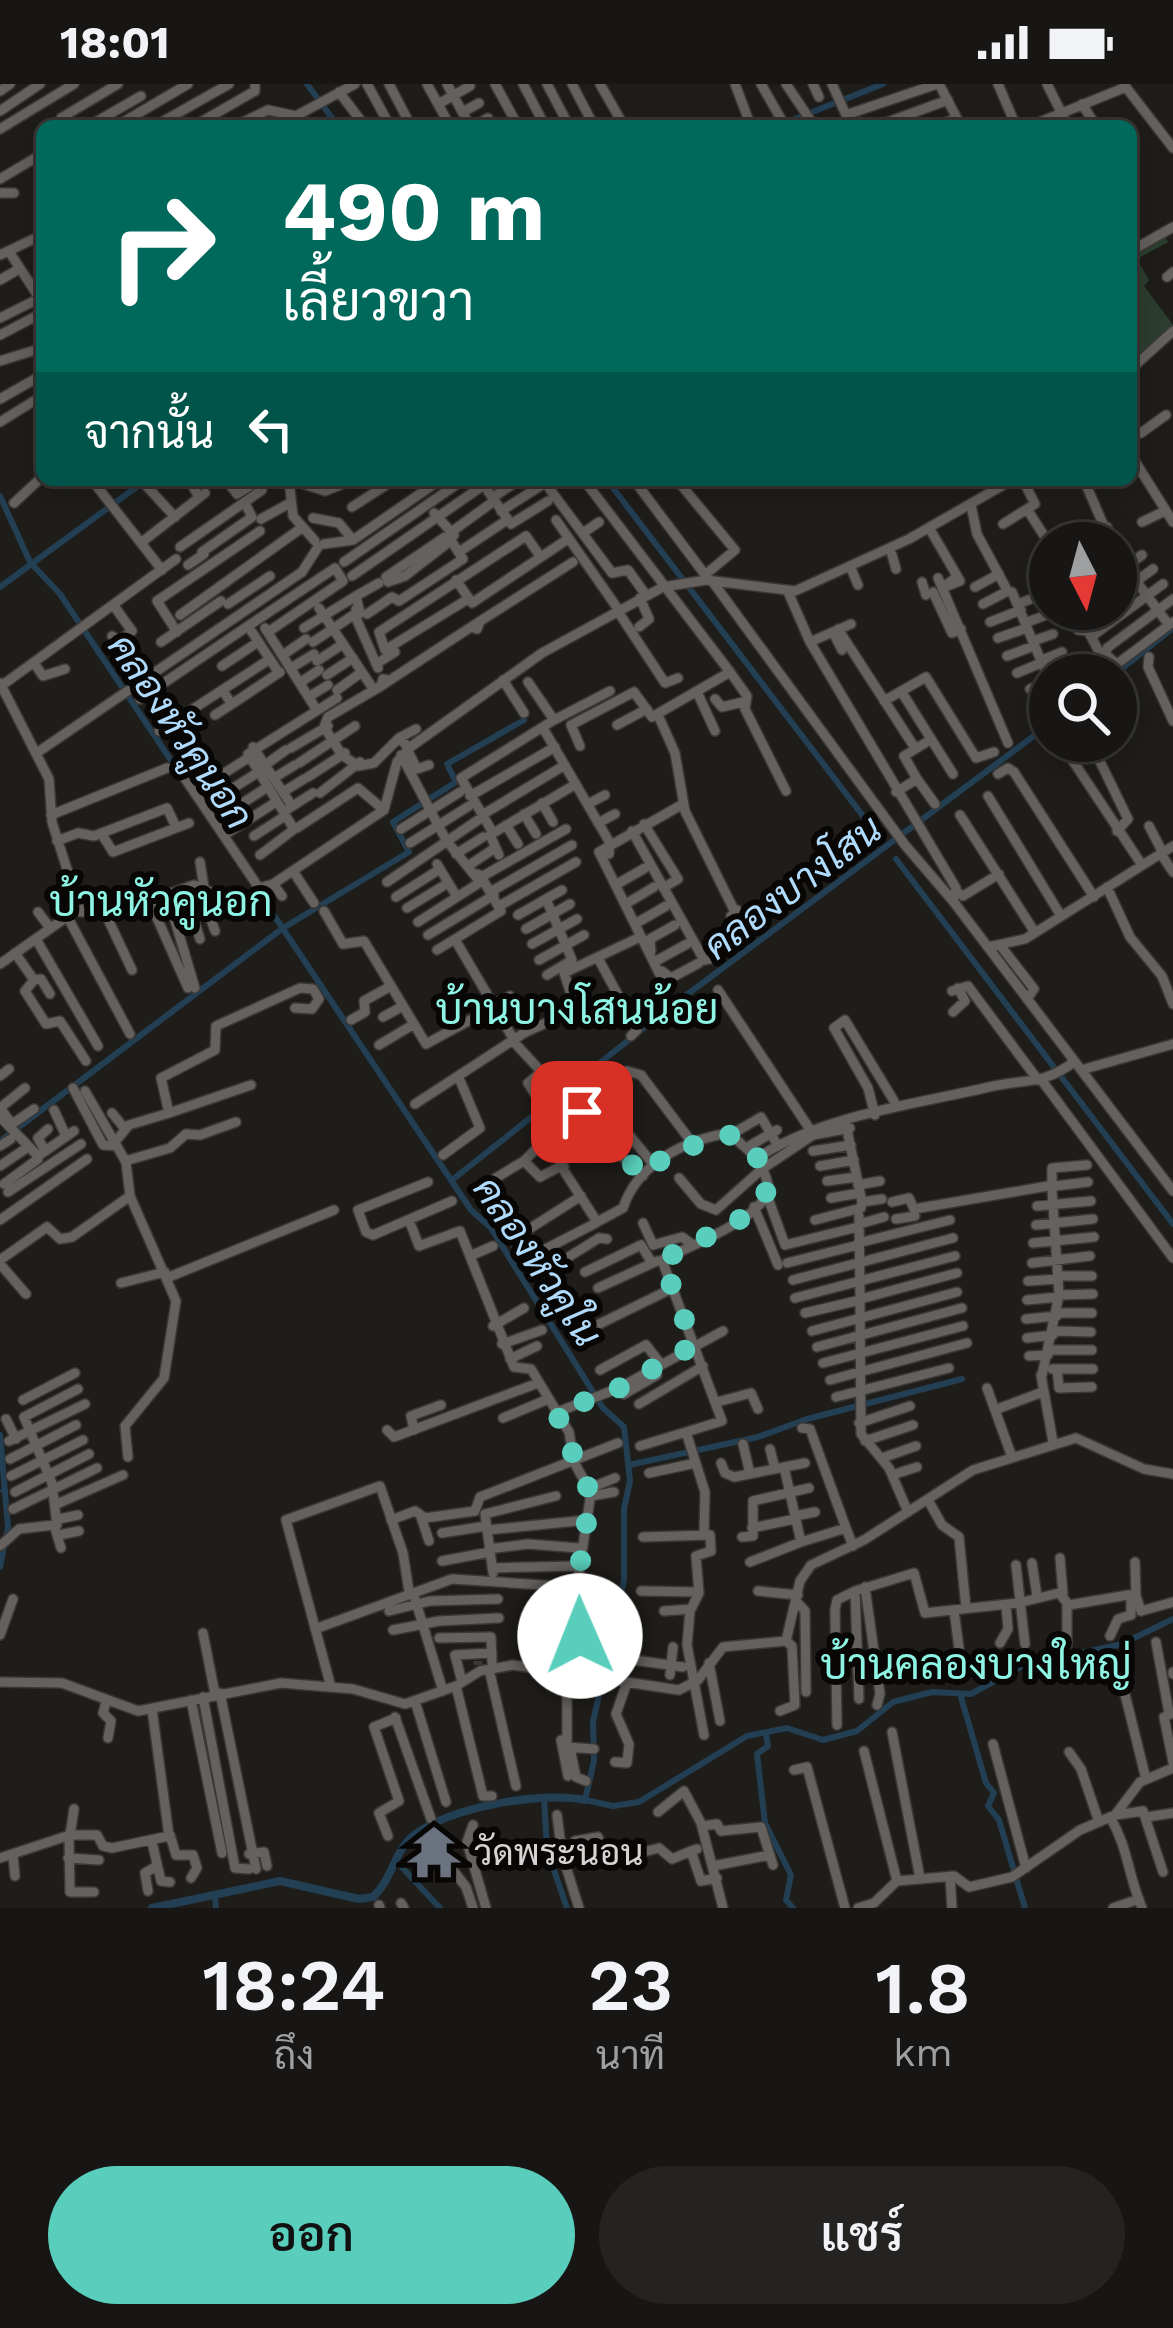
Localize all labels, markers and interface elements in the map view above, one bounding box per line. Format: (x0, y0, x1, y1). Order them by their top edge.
text: 18:01 (60, 16, 170, 69)
text: 490 m (282, 162, 545, 260)
icon: right (84, 168, 240, 324)
text: เลี้ยวขวา (282, 270, 475, 333)
icon: left (238, 396, 304, 462)
text: จากนั้น (84, 406, 214, 459)
north arrow (1029, 522, 1137, 630)
map controls (1029, 522, 1137, 762)
water label: คลองหัวคูนอก (96, 625, 263, 839)
button: search (1029, 654, 1137, 762)
water label: คลองบางโสน (693, 804, 890, 969)
district label: บ้านหัวคูนอก (49, 875, 273, 930)
district label: บ้านบางโสนน้อย (435, 982, 719, 1034)
pin (531, 1061, 633, 1163)
icon: arrive (549, 1079, 615, 1145)
water label: คลองหัวคูใน (461, 1166, 613, 1357)
position arrow (517, 1573, 643, 1699)
district label: บ้านคลองบางใหญ่ (820, 1637, 1132, 1690)
temple icon: วัดพระนอน (405, 1823, 463, 1881)
place label: วัดพระนอน (474, 1832, 643, 1874)
text: 18:24 (202, 1943, 386, 2027)
text: 23 (588, 1943, 673, 2027)
text: 1.8 (875, 1946, 971, 2030)
text: km (893, 2030, 953, 2075)
text: ถึง (274, 2033, 314, 2078)
text: นาที (596, 2033, 665, 2078)
button: ออก (48, 2166, 575, 2304)
button: แชร์ (599, 2166, 1125, 2304)

